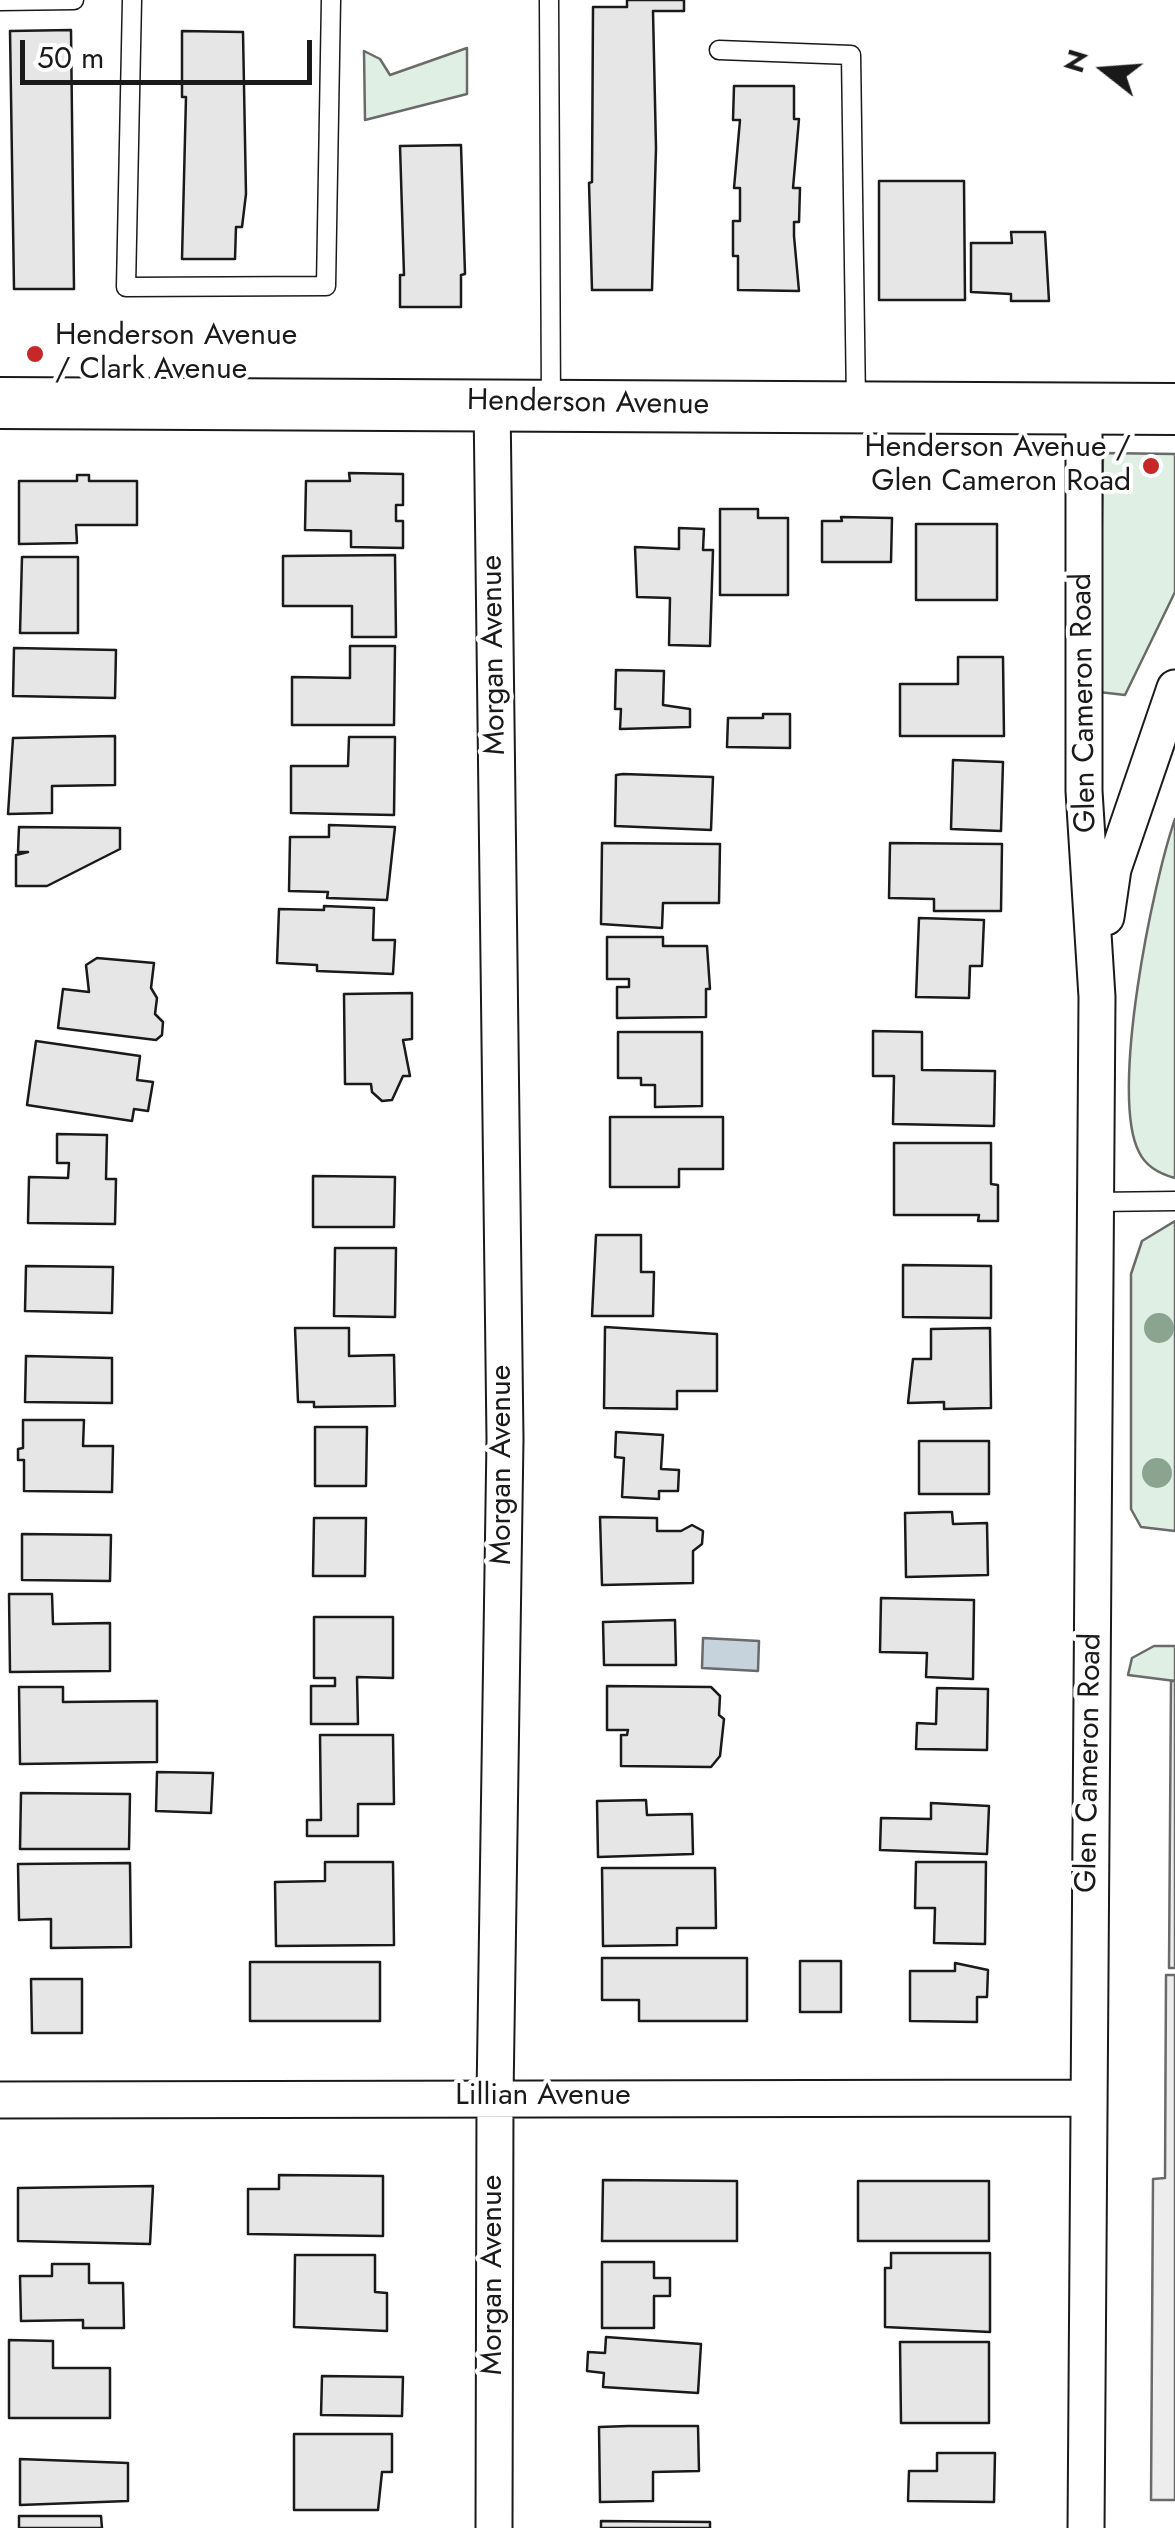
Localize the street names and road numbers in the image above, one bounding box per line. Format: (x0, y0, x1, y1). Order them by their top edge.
street label: Henderson Avenue (467, 384, 709, 424)
street label: Morgan Avenue (475, 555, 515, 755)
street label: Glen Cameron Road (1065, 573, 1105, 833)
street label: Morgan Avenue (485, 1365, 521, 1565)
street label: Glen Cameron Road (1070, 1633, 1110, 1893)
street label: Lillian Avenue (455, 2079, 631, 2115)
street label: Morgan Avenue (476, 2175, 512, 2375)

